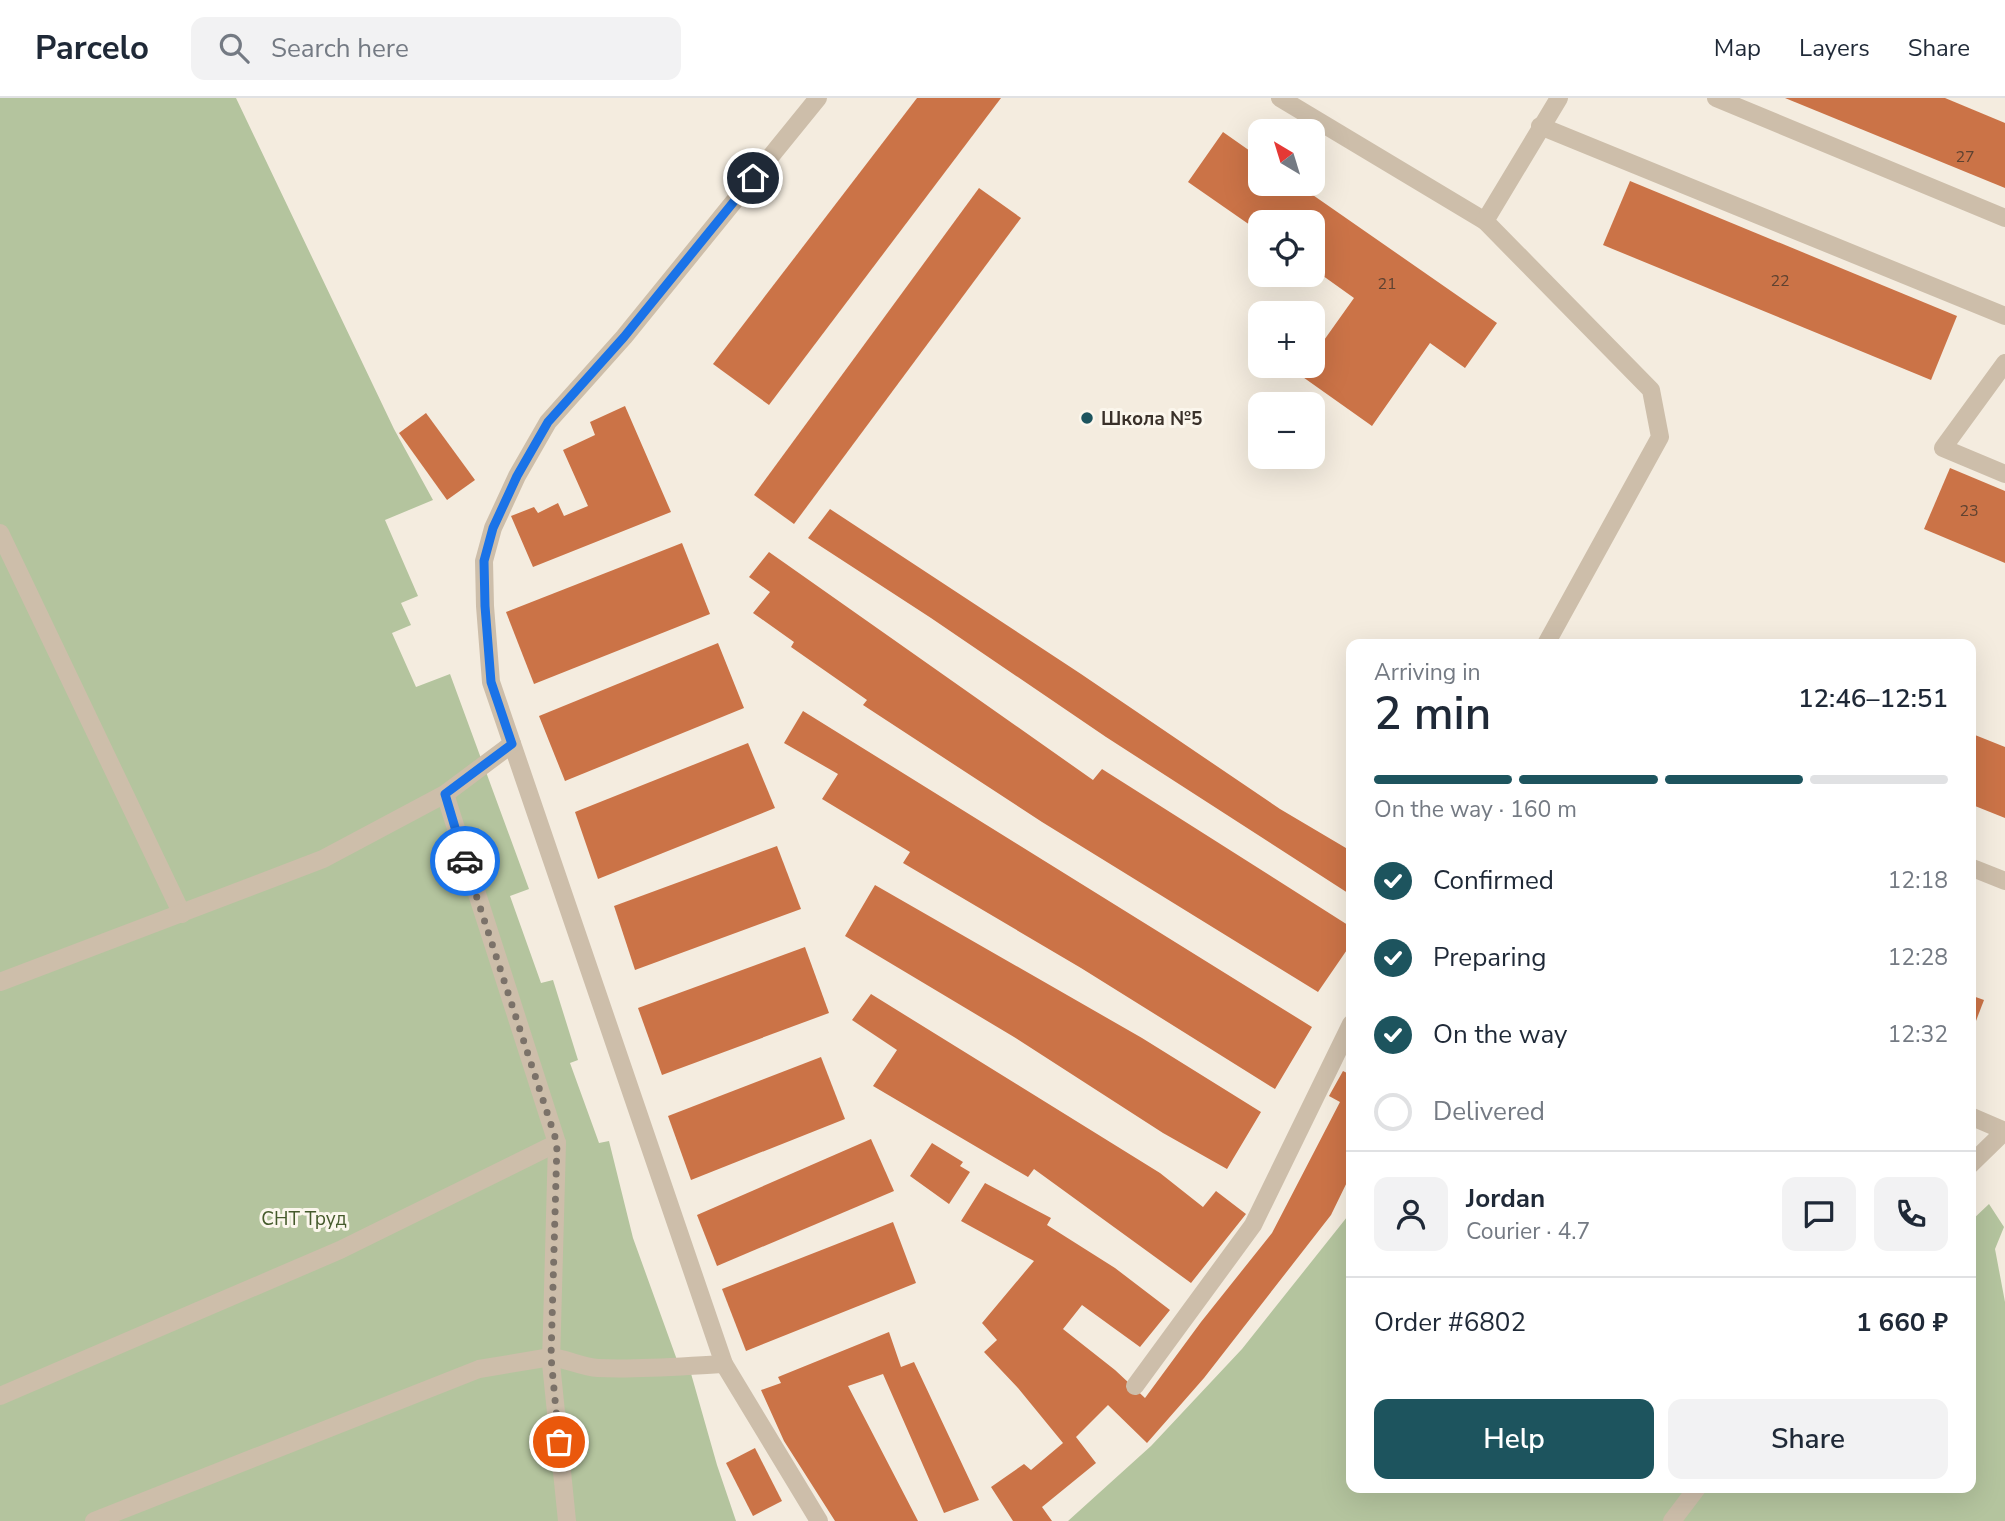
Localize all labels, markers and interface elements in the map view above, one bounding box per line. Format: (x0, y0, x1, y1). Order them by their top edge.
search box (191, 17, 681, 80)
text: Parcelo (35, 26, 149, 71)
icon: search (215, 29, 253, 67)
text: Search here (271, 31, 409, 66)
text: Map (1714, 32, 1761, 64)
text: Layers (1799, 32, 1870, 64)
text: Share (1908, 32, 1970, 64)
north arrow (1248, 119, 1325, 196)
map controls (1248, 119, 1325, 469)
house number: 27 (1955, 146, 1975, 168)
pin (723, 148, 783, 208)
icon: home (734, 159, 772, 197)
button: locate (1248, 210, 1325, 287)
house number: 22 (1770, 270, 1790, 292)
house number: 21 (1377, 273, 1397, 295)
button: + (1248, 301, 1325, 378)
button: − (1248, 392, 1325, 469)
place label: Школа №5 (1101, 406, 1202, 432)
marker: Школа №5 (1079, 410, 1095, 426)
house number: 23 (1959, 500, 1979, 522)
text: Arriving in (1374, 657, 1481, 688)
text: 12:46–12:51 (1798, 681, 1948, 716)
text: 2 min (1374, 682, 1491, 745)
text: On the way · 160 m (1374, 794, 1577, 825)
courier (430, 826, 500, 896)
icon: car (446, 842, 484, 880)
icon: check (1374, 862, 1412, 900)
text: Confirmed (1433, 863, 1554, 898)
text: 12:18 (1888, 865, 1948, 896)
icon: check (1374, 939, 1412, 977)
text: Preparing (1433, 940, 1546, 975)
text: 12:28 (1888, 942, 1948, 973)
icon: check (1374, 1016, 1412, 1054)
text: On the way (1433, 1017, 1567, 1052)
text: 12:32 (1888, 1019, 1948, 1050)
text: Delivered (1433, 1094, 1545, 1129)
button: person (1374, 1177, 1448, 1251)
button: chat (1782, 1177, 1856, 1251)
button: phone (1874, 1177, 1948, 1251)
text: Jordan (1466, 1181, 1545, 1216)
park label: СНТ Труд (261, 1206, 347, 1232)
text: Courier · 4.7 (1466, 1216, 1590, 1247)
text: Order #6802 (1374, 1305, 1526, 1340)
text: 1 660 ₽ (1856, 1305, 1948, 1340)
button: Help (1374, 1399, 1654, 1479)
button: Share (1668, 1399, 1948, 1479)
pin (529, 1412, 589, 1472)
icon: bag (540, 1423, 578, 1461)

